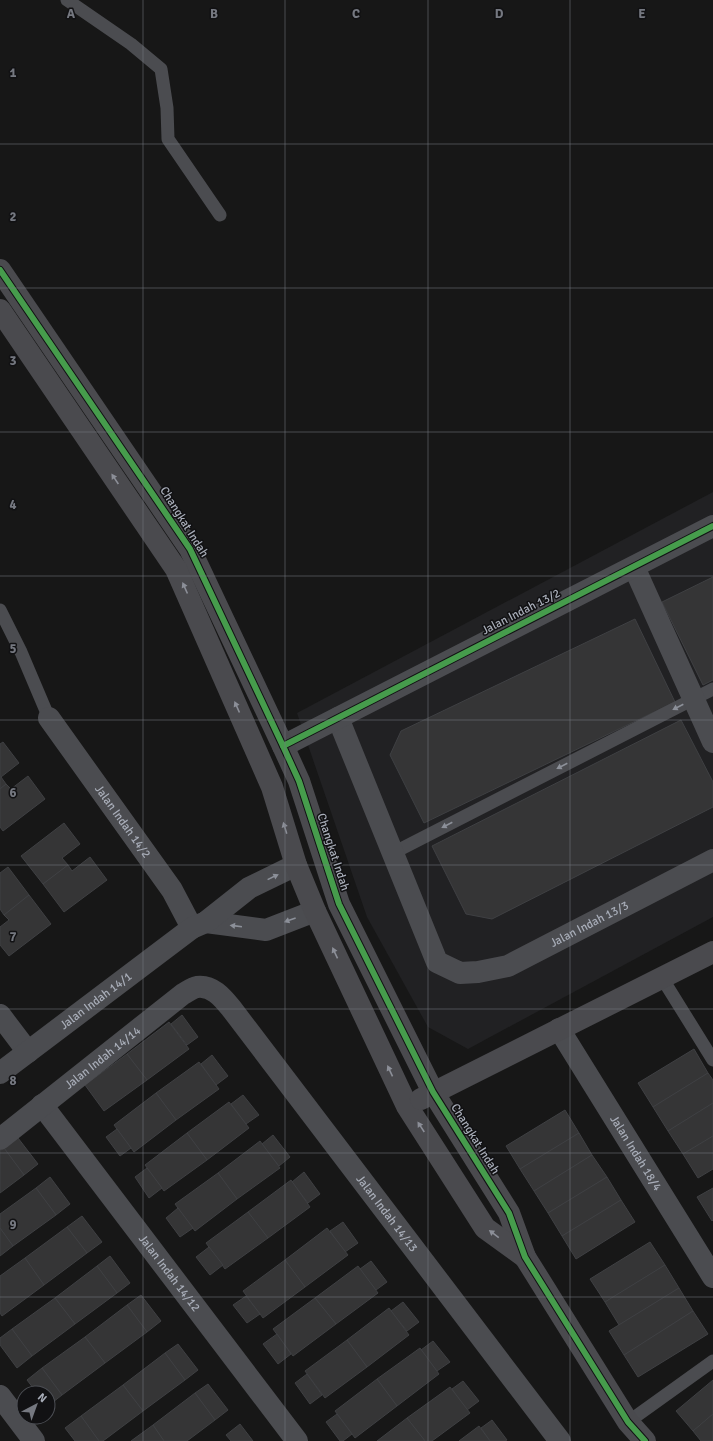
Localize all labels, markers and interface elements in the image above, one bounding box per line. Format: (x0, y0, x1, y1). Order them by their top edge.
text: A (67, 6, 76, 22)
text: B (210, 6, 218, 22)
text: C (352, 6, 360, 22)
text: D (495, 6, 504, 22)
text: E (638, 6, 646, 22)
text: 1 (9, 65, 17, 81)
text: 2 (9, 209, 17, 225)
text: 3 (9, 353, 17, 369)
one-way arrow (111, 474, 119, 484)
street label: Changkat Indah (156, 484, 212, 560)
text: 4 (9, 497, 17, 513)
one-way arrow (182, 583, 188, 594)
street label: Jalan Indah 13/2 (479, 586, 563, 638)
text: 5 (9, 641, 17, 657)
one-way arrow (234, 702, 240, 713)
one-way arrow (673, 704, 684, 710)
one-way arrow (557, 763, 568, 769)
street label: Jalan Indah 14/2 (92, 782, 154, 861)
text: 6 (9, 785, 17, 801)
street label: Changkat Indah (313, 811, 353, 893)
one-way arrow (281, 822, 287, 834)
one-way arrow (441, 822, 452, 829)
one-way arrow (267, 874, 278, 880)
street label: Jalan Indah 13/3 (548, 897, 631, 950)
one-way arrow (284, 918, 296, 924)
one-way arrow (230, 923, 242, 929)
text: 7 (9, 929, 17, 945)
one-way arrow (332, 948, 338, 959)
street label: Jalan Indah 14/1 (57, 969, 135, 1033)
street label: Jalan Indah 14/14 (62, 1023, 144, 1092)
one-way arrow (387, 1065, 393, 1076)
text: 8 (9, 1073, 17, 1089)
street label: Changkat Indah (447, 1101, 503, 1177)
street label: Jalan Indah 18/4 (607, 1112, 665, 1194)
one-way arrow (417, 1122, 425, 1132)
street label: Jalan Indah 14/13 (353, 1172, 421, 1255)
text: 9 (9, 1217, 17, 1233)
one-way arrow (488, 1230, 499, 1238)
street label: Jalan Indah 14/12 (136, 1232, 204, 1315)
north arrow (16, 1385, 56, 1425)
text: N (35, 1390, 49, 1405)

